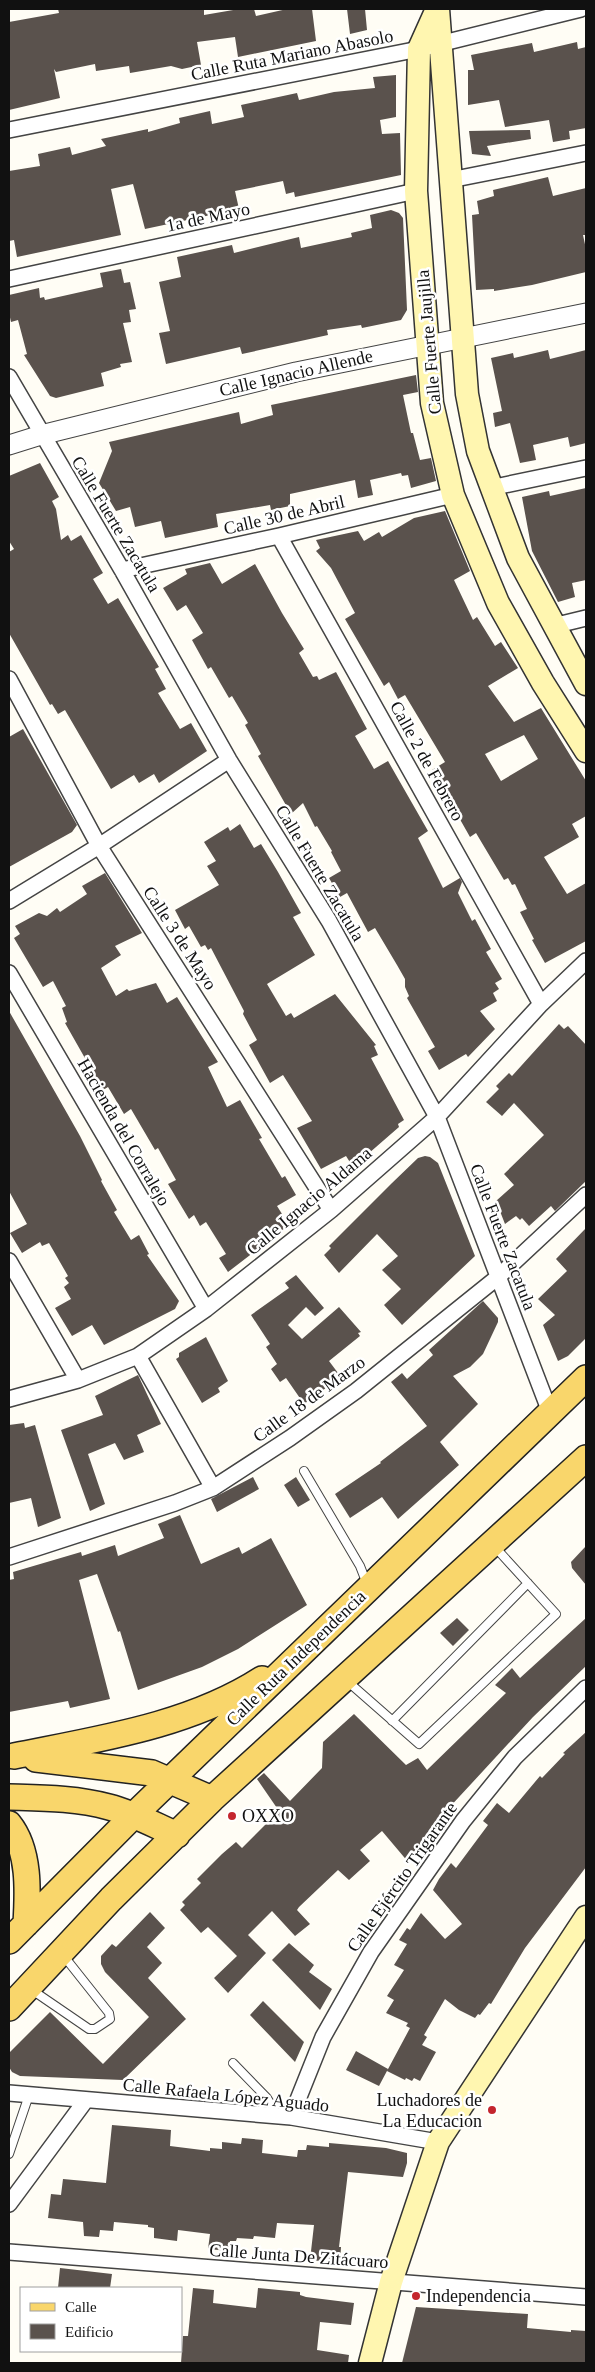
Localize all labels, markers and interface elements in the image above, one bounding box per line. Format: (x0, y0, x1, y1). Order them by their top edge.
street label: Calle Ruta Mariano Abasolo (189, 26, 395, 84)
street label: 1a de Mayo (164, 198, 252, 236)
street label: Calle Fuerte Jaujilla (413, 269, 445, 415)
street label: Calle Ignacio Allende (217, 346, 375, 400)
street label: Calle Fuerte Zacatula (68, 452, 164, 596)
street label: Calle 30 de Abril (222, 491, 346, 539)
street label: Calle 2 de Febrero (386, 698, 468, 824)
street label: Calle Fuerte Zacatula (272, 801, 368, 945)
street label: Calle 3 de Mayo (139, 882, 221, 994)
street label: Hacienda del Corralejo (74, 1055, 174, 1209)
street label: Calle Ignacio Aldama (242, 1143, 376, 1259)
street label: Calle Fuerte Zacatula (466, 1161, 540, 1313)
street label: Calle 18 de Marzo (249, 1352, 369, 1446)
street label: Calle Ruta Independencia (222, 1586, 370, 1730)
street label: Calle Ejército Trigarante (343, 1798, 461, 1956)
place label: OXXO (242, 1806, 294, 1826)
marker: OXXO (226, 1810, 238, 1822)
street label: Calle Rafaela López Aguado (122, 2074, 330, 2116)
place label: Luchadores de La Educacion (377, 2090, 482, 2131)
marker: Luchadores de La Educacion (486, 2104, 498, 2116)
street label: Calle Junta De Zitácuaro (209, 2240, 389, 2272)
place label: Independencia (426, 2286, 531, 2306)
legend (20, 2287, 182, 2352)
marker: Independencia (410, 2290, 422, 2302)
text: Calle (65, 2299, 97, 2315)
text: Edificio (65, 2324, 113, 2340)

